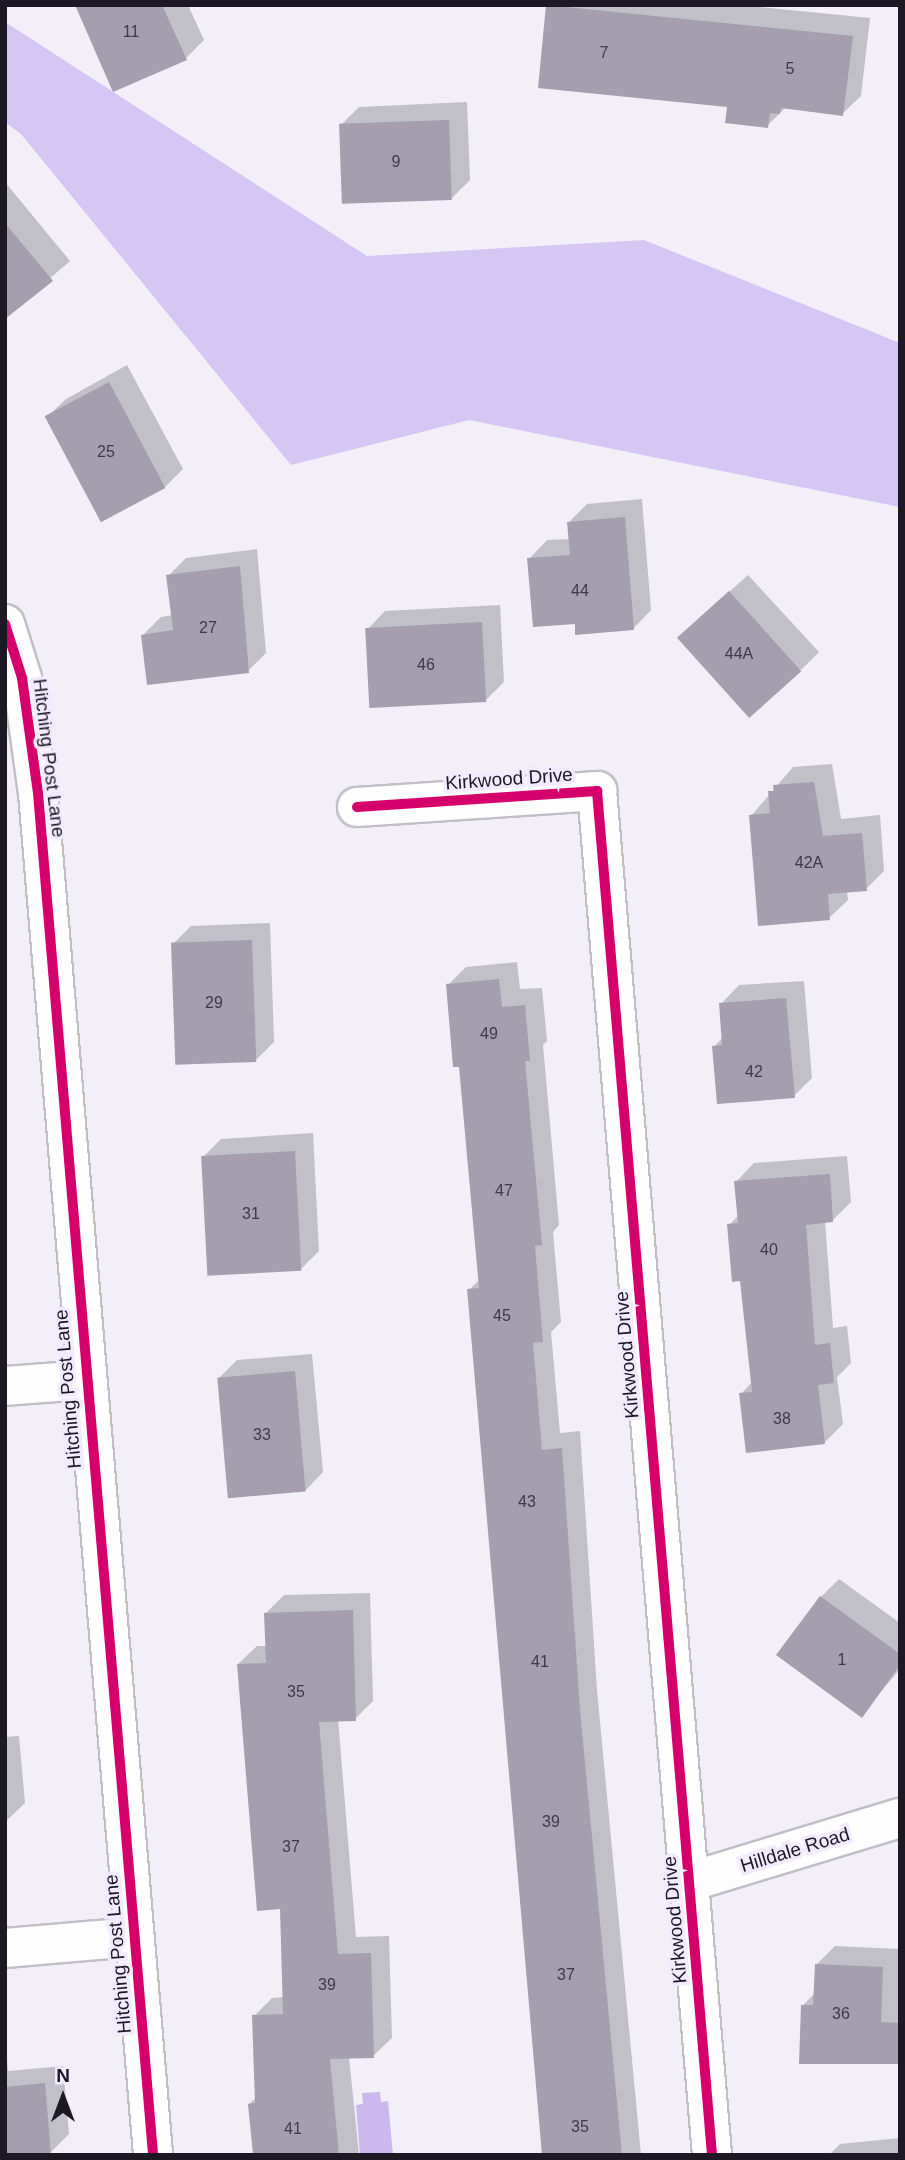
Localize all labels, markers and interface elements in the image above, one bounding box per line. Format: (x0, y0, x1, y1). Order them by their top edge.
house number: 11 (123, 22, 139, 42)
house number: 7 (600, 43, 608, 63)
house number: 5 (786, 59, 794, 79)
house number: 9 (392, 152, 400, 172)
house number: 25 (97, 442, 115, 462)
house number: 44 (571, 581, 589, 601)
house number: 27 (199, 618, 217, 638)
house number: 44A (725, 644, 753, 664)
house number: 46 (417, 655, 435, 675)
street label: Hitching Post Lane (28, 677, 70, 839)
street label: Kirkwood Drive (444, 763, 574, 795)
house number: 42A (795, 853, 823, 873)
house number: 29 (205, 993, 223, 1013)
house number: 49 (480, 1024, 498, 1044)
house number: 42 (745, 1062, 763, 1082)
house number: 47 (495, 1181, 513, 1201)
house number: 31 (242, 1204, 260, 1224)
house number: 40 (760, 1240, 778, 1260)
street label: Kirkwood Drive (610, 1290, 644, 1420)
house number: 45 (493, 1306, 511, 1326)
street label: Hitching Post Lane (50, 1309, 86, 1469)
house number: 38 (773, 1409, 791, 1429)
house number: 33 (253, 1425, 271, 1445)
house number: 43 (518, 1492, 536, 1512)
house number: 1 (838, 1650, 846, 1670)
house number: 41 (531, 1652, 549, 1672)
house number: 35 (287, 1682, 305, 1702)
house number: 39 (542, 1812, 560, 1832)
street label: Hilldale Road (738, 1823, 852, 1877)
house number: 37 (282, 1837, 300, 1857)
street label: Kirkwood Drive (658, 1855, 692, 1985)
street label: Hitching Post Lane (100, 1874, 136, 2034)
house number: 37 (557, 1965, 575, 1985)
house number: 39 (318, 1975, 336, 1995)
house number: 36 (832, 2004, 850, 2024)
north arrow (28, 2062, 98, 2132)
text: N (56, 2065, 70, 2086)
house number: 35 (571, 2117, 589, 2137)
house number: 41 (284, 2119, 302, 2139)

